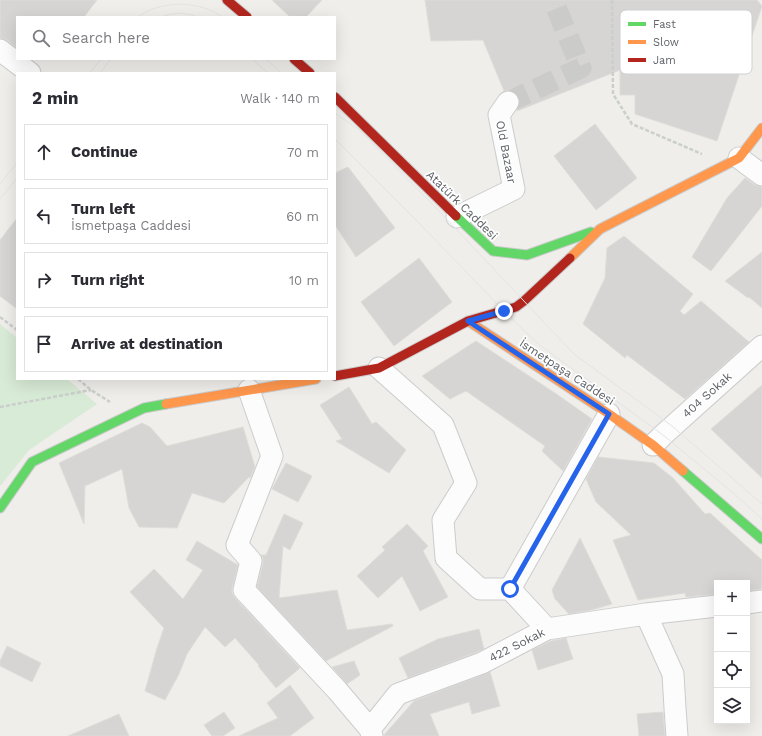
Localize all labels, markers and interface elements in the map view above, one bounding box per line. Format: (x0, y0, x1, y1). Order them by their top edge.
legend (620, 10, 752, 74)
search box (16, 16, 336, 60)
text: Fast (653, 18, 676, 31)
icon: search (30, 27, 52, 49)
text: Search here (62, 29, 150, 47)
text: Slow (653, 36, 679, 49)
text: Jam (653, 54, 676, 67)
text: 2 min (32, 88, 78, 108)
text: Walk · 140 m (240, 91, 320, 106)
street label: Old Bazaar (493, 119, 519, 185)
icon: ahead (33, 141, 55, 163)
text: Continue (71, 143, 138, 161)
text: 70 m (287, 145, 319, 160)
street label: Atatürk Caddesi (423, 167, 501, 243)
text: Turn left (71, 200, 135, 218)
icon: left (33, 205, 55, 227)
text: 60 m (286, 209, 319, 224)
text: İsmetpaşa Caddesi (71, 218, 191, 233)
icon: right (33, 269, 55, 291)
text: Turn right (71, 271, 144, 289)
text: 10 m (289, 273, 319, 288)
route end (495, 302, 513, 320)
icon: arrive (33, 333, 55, 355)
text: Arrive at destination (71, 335, 223, 353)
street label: İsmetpaşa Caddesi (517, 336, 617, 408)
street label: 404 Sokak (679, 369, 735, 421)
route start (501, 580, 519, 598)
map controls (714, 580, 750, 724)
button: + (714, 580, 750, 616)
button: − (714, 616, 750, 652)
street label: 422 Sokak (487, 625, 547, 665)
button: locate (714, 652, 750, 688)
button: layers (714, 688, 750, 724)

